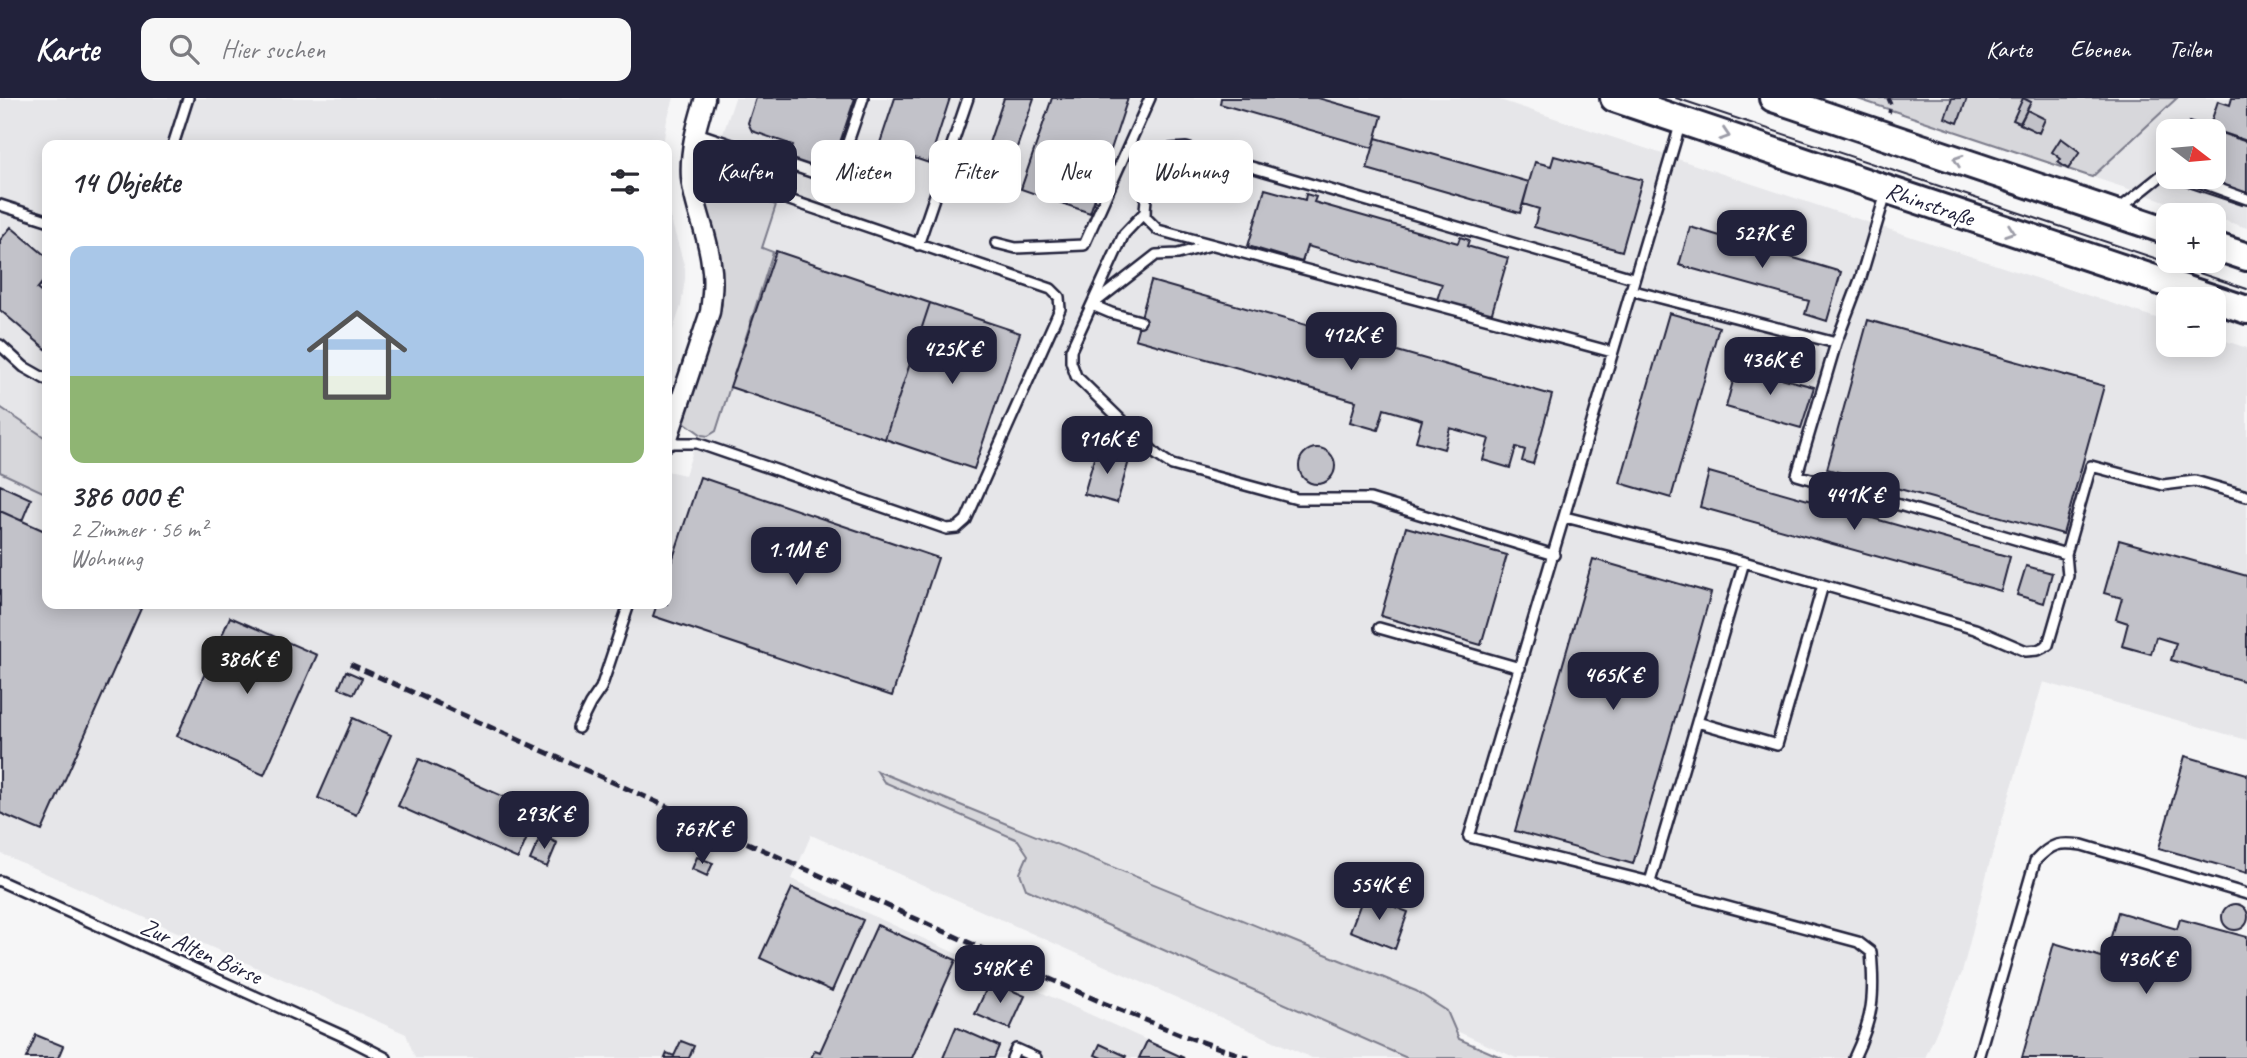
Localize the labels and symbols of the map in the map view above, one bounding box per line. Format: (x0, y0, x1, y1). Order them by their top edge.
north arrow (2156, 119, 2226, 189)
one-way arrow (1718, 127, 1731, 141)
one-way arrow (1952, 154, 1964, 168)
street label: Rhinstraße (1882, 175, 1980, 234)
pin: 527K € (1705, 211, 1819, 270)
one-way arrow (2004, 223, 2016, 237)
pin: 412K € (1294, 313, 1408, 372)
pin: 425K € (895, 327, 1009, 386)
pin: 436K € (1713, 338, 1827, 397)
pin: 916K € (1050, 416, 1164, 476)
pin: 441K € (1797, 472, 1911, 532)
pin: 1.1M € (739, 528, 853, 587)
pin: 386K € (190, 636, 304, 696)
pin: 465K € (1556, 652, 1670, 712)
pin: 293K € (487, 792, 601, 851)
pin: 767K € (645, 806, 759, 866)
pin: 554K € (1322, 862, 1436, 922)
street label: Zur Alten Börse (136, 911, 268, 992)
pin: 436K € (2089, 936, 2203, 996)
pin: 548K € (943, 946, 1057, 1005)

